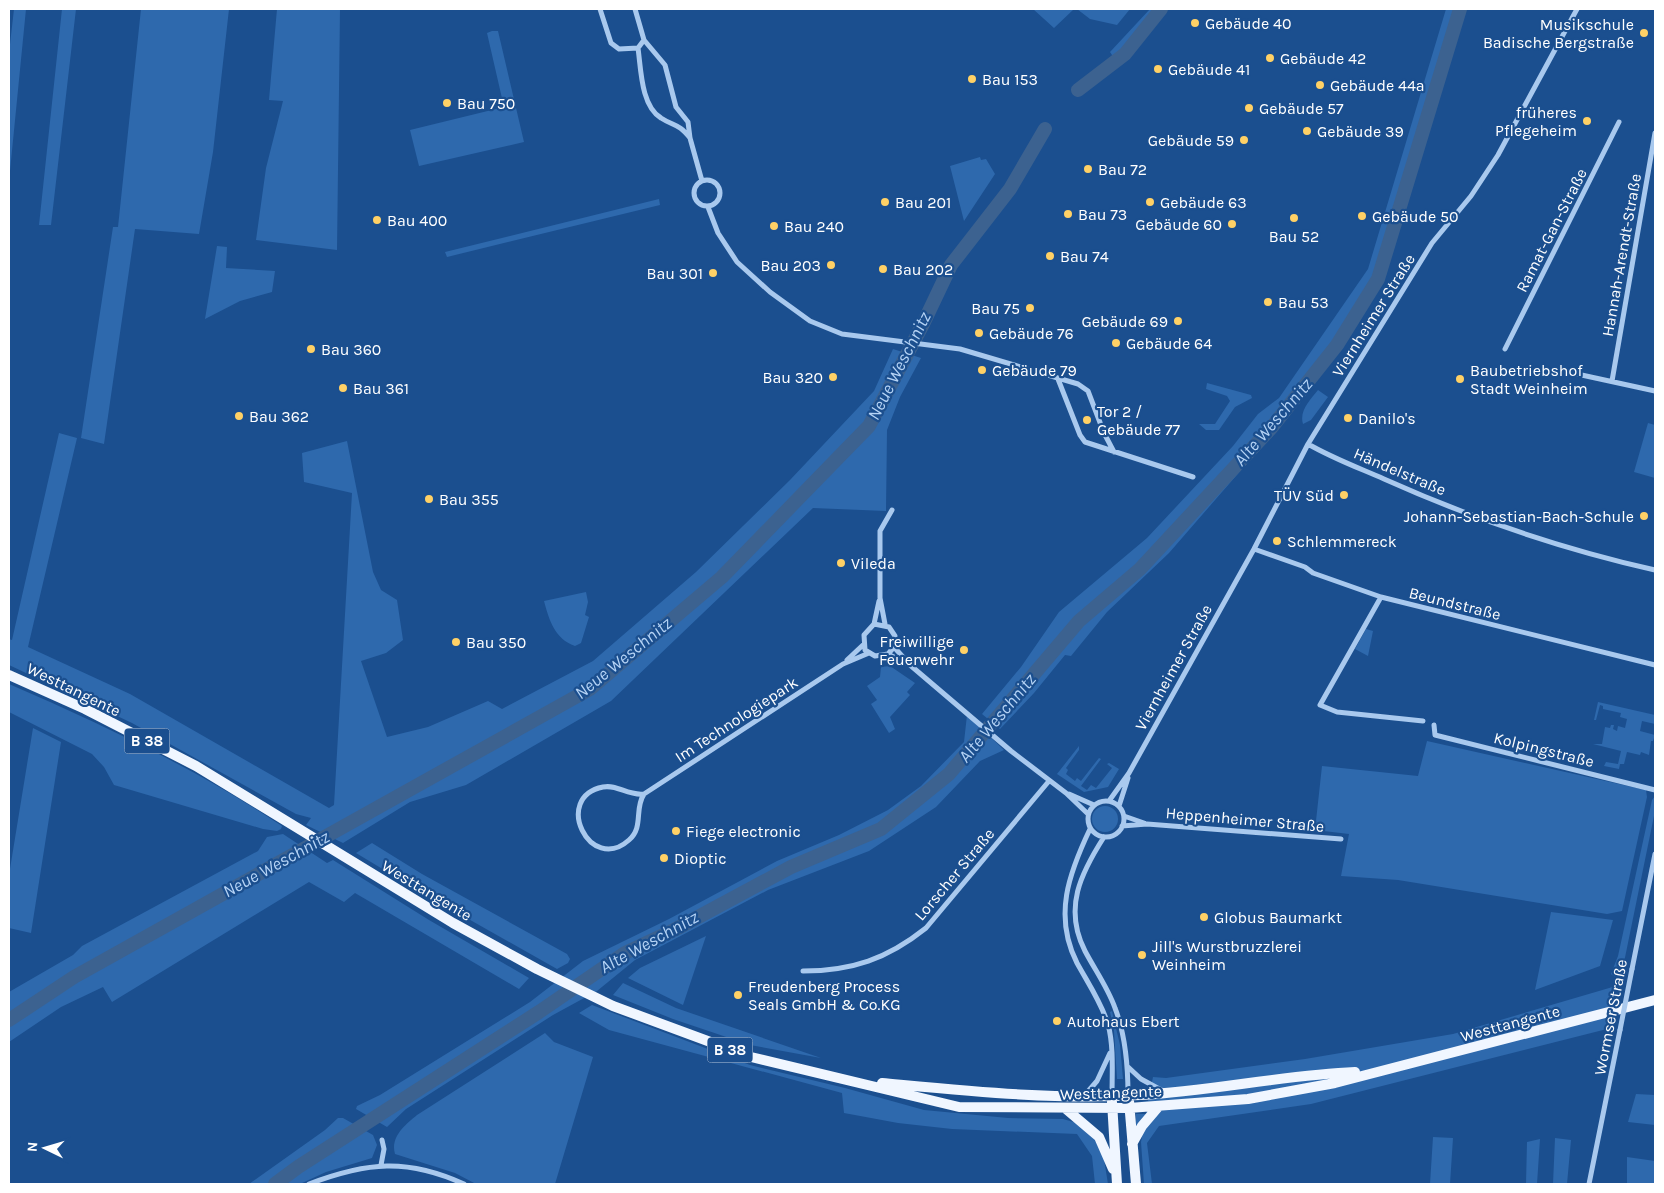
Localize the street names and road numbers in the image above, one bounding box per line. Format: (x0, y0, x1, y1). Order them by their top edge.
street label: Ramat-Gan-Straße (1512, 165, 1591, 295)
street label: Hannah-Arendt-Straße (1598, 172, 1645, 338)
street label: Viernheimer Straße (1328, 250, 1419, 380)
street label: Händelstraße (1351, 443, 1449, 499)
street label: Beundstraße (1407, 583, 1503, 624)
street label: Viernheimer Straße (1131, 601, 1216, 734)
street label: Westtangente (24, 659, 124, 720)
street label: Im Technologiepark (671, 673, 801, 766)
road number: B 38 (124, 728, 170, 754)
street label: Kolpingstraße (1492, 728, 1596, 771)
street label: Heppenheimer Straße (1165, 803, 1325, 836)
street label: Lorscher Straße (910, 824, 998, 924)
street label: Westtangente (378, 856, 475, 925)
street label: Wormser Straße (1590, 957, 1631, 1077)
street label: Westtangente (1458, 1001, 1562, 1046)
road number: B 38 (708, 1038, 752, 1062)
street label: Westtangente (1060, 1081, 1162, 1104)

